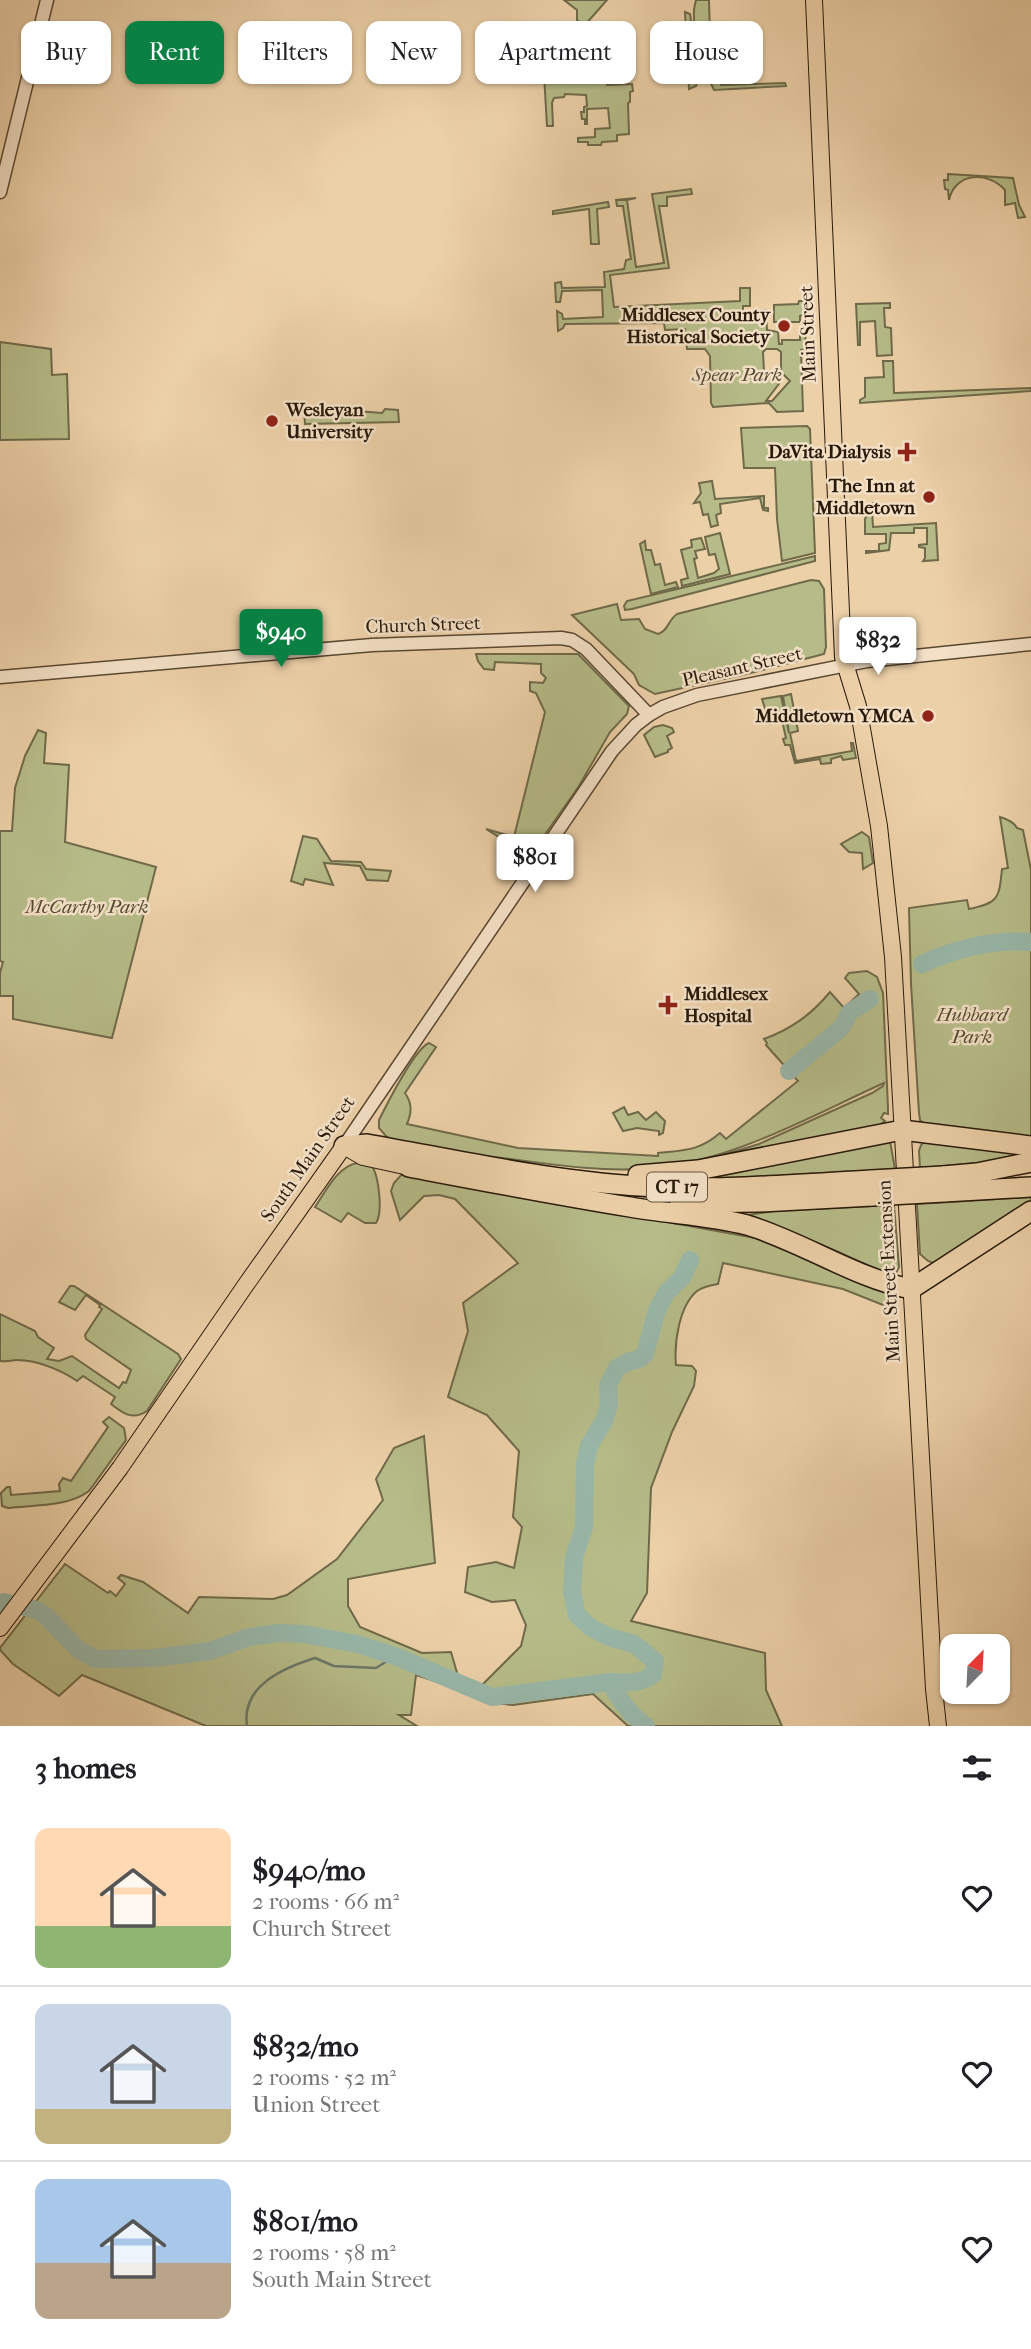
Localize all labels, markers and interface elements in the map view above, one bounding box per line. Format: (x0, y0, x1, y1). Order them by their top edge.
chip: Buy (21, 21, 111, 84)
chip: Rent (125, 21, 224, 84)
chip: Filters (238, 21, 352, 84)
chip: New (366, 21, 461, 84)
chip: Apartment (475, 21, 636, 84)
chip: House (650, 21, 763, 84)
street label: Main Street (795, 285, 821, 383)
place label: Middlesex County Historical Society (620, 304, 771, 348)
marker: Middlesex County Historical Society (776, 318, 792, 334)
park label: Spear Park (691, 364, 782, 386)
place label: Wesleyan University (285, 399, 374, 443)
marker: Wesleyan University (264, 413, 280, 429)
place label: DaVita Dialysis (768, 441, 891, 463)
marker: DaVita Dialysis (897, 442, 917, 462)
place label: The Inn at Middletown (815, 475, 916, 519)
marker: The Inn at Middletown (921, 489, 937, 505)
pin: $940 (240, 610, 322, 669)
street label: Church Street (365, 612, 481, 638)
text: $940 (256, 618, 306, 645)
pin: $832 (837, 618, 919, 677)
text: $832 (855, 626, 901, 653)
street label: Pleasant Street (680, 642, 804, 691)
place label: Middletown YMCA (754, 705, 915, 727)
marker: Middletown YMCA (920, 708, 936, 724)
pin: $801 (494, 834, 576, 894)
text: $801 (513, 843, 557, 870)
park label: McCarthy Park (23, 896, 149, 918)
place label: Middlesex Hospital (683, 983, 769, 1027)
marker: Middlesex Hospital (658, 995, 678, 1015)
park label: Hubbard Park (936, 1004, 1010, 1048)
street label: South Main Street (256, 1092, 360, 1226)
road number: CT 17 (647, 1172, 707, 1202)
street label: Main Street Extension (873, 1179, 905, 1363)
north arrow (940, 1634, 1010, 1704)
map controls (940, 1634, 1010, 1704)
icon: filters (958, 1749, 996, 1787)
text: 3 homes (35, 1751, 136, 1786)
text: $940/mo (252, 1853, 366, 1888)
icon: home (91, 1856, 175, 1940)
icon: heart (958, 1879, 996, 1917)
text: 2 rooms · 66 m² (252, 1888, 399, 1915)
text: Church Street (252, 1915, 391, 1942)
text: $832/mo (252, 2029, 359, 2064)
icon: home (91, 2032, 175, 2116)
icon: heart (958, 2055, 996, 2093)
text: 2 rooms · 52 m² (252, 2064, 396, 2091)
text: Union Street (252, 2091, 380, 2118)
text: $801/mo (252, 2204, 358, 2239)
icon: home (91, 2207, 175, 2291)
icon: heart (958, 2230, 996, 2268)
text: 2 rooms · 58 m² (252, 2239, 396, 2266)
text: South Main Street (252, 2266, 432, 2293)

